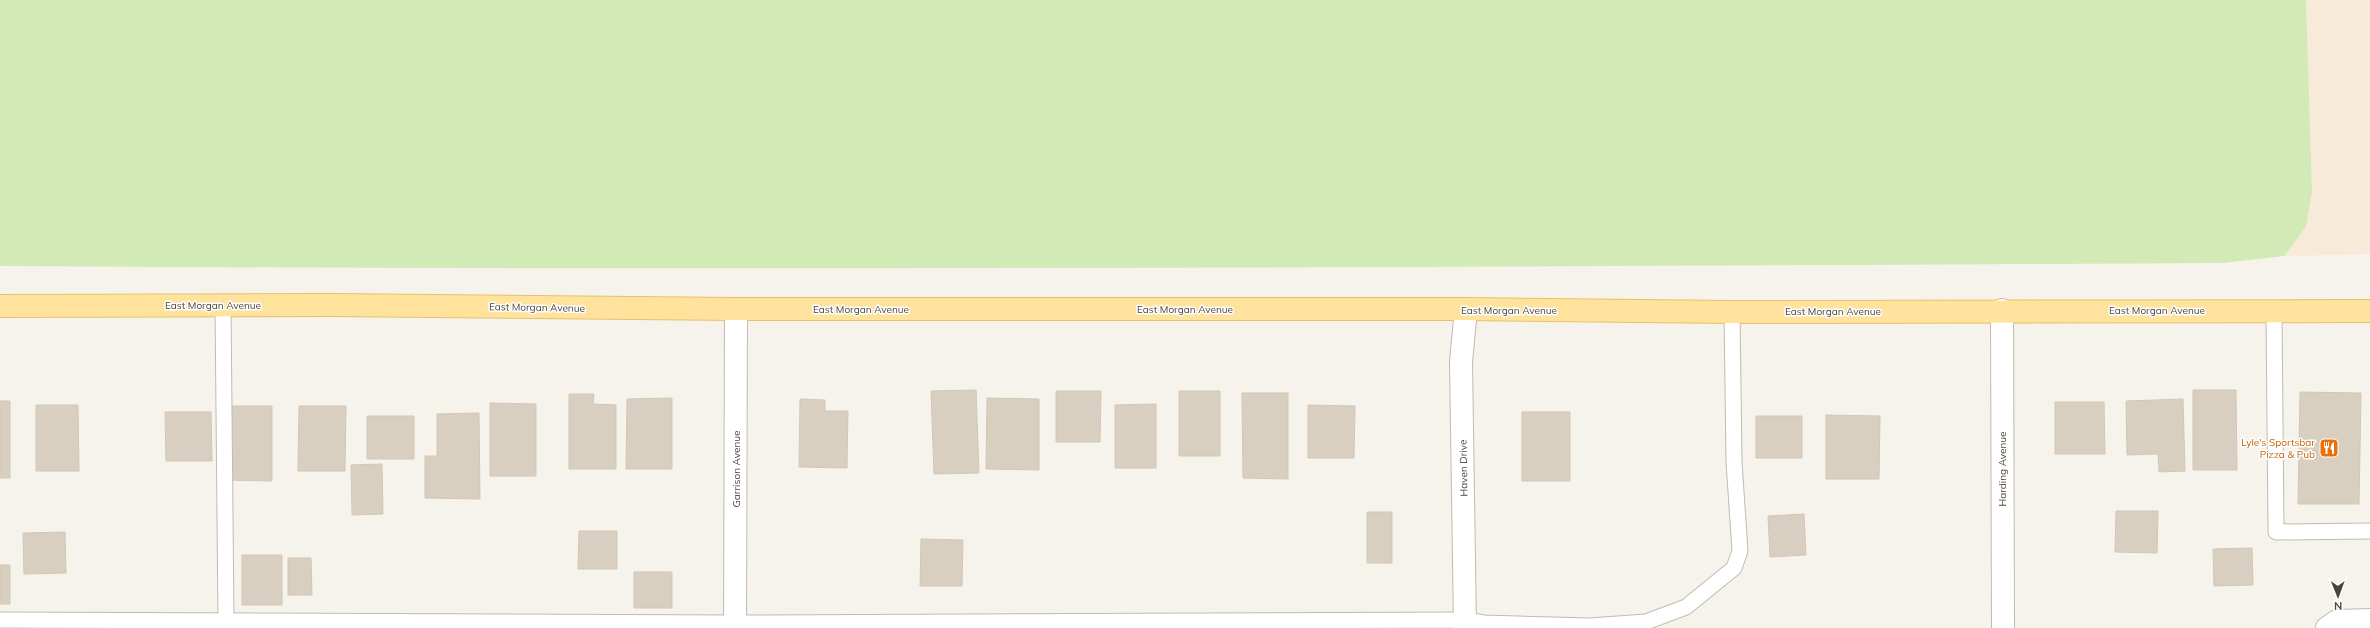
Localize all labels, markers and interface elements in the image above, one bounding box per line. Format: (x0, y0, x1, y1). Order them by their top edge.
street label: East Morgan Avenue (165, 299, 261, 312)
street label: East Morgan Avenue (489, 300, 585, 315)
street label: East Morgan Avenue (813, 303, 909, 316)
street label: East Morgan Avenue (1137, 303, 1233, 316)
street label: East Morgan Avenue (1461, 304, 1557, 317)
street label: East Morgan Avenue (2109, 304, 2205, 317)
street label: East Morgan Avenue (1785, 305, 1881, 318)
street label: Garrison Avenue (730, 431, 743, 507)
street label: Harding Avenue (1996, 432, 2009, 506)
place label: Lyle's Sportsbar Pizza & Pub (2241, 436, 2315, 461)
restaurant icon: Lyle's Sportsbar Pizza & Pub (2318, 437, 2340, 459)
street label: Haven Drive (1457, 439, 1470, 497)
north arrow (2318, 576, 2358, 616)
text: N (2334, 599, 2342, 613)

